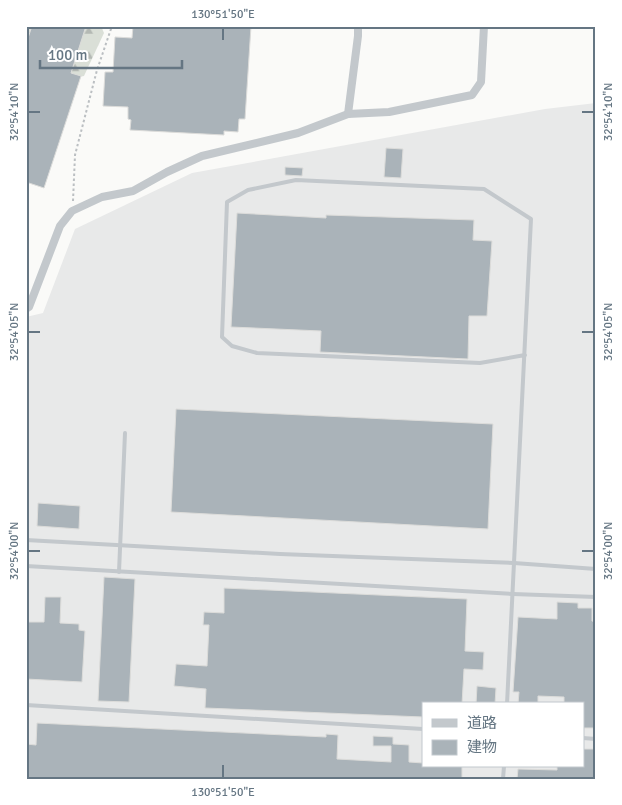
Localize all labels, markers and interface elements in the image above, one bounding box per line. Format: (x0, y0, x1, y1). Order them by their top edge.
text: 130°51'50"E (191, 7, 255, 22)
scale bar (40, 38, 182, 70)
text: 100 m (48, 46, 88, 64)
text: 32°54'10"N (7, 83, 22, 141)
text: 32°54'10"N (601, 83, 616, 141)
text: 32°54'05"N (7, 303, 22, 361)
text: 32°54'05"N (601, 303, 616, 361)
text: 32°54'00"N (7, 522, 22, 580)
text: 32°54'00"N (601, 522, 616, 580)
legend (422, 702, 584, 768)
text: 道路 (467, 714, 497, 732)
text: 建物 (467, 738, 497, 756)
text: 130°51'50"E (191, 785, 255, 800)

